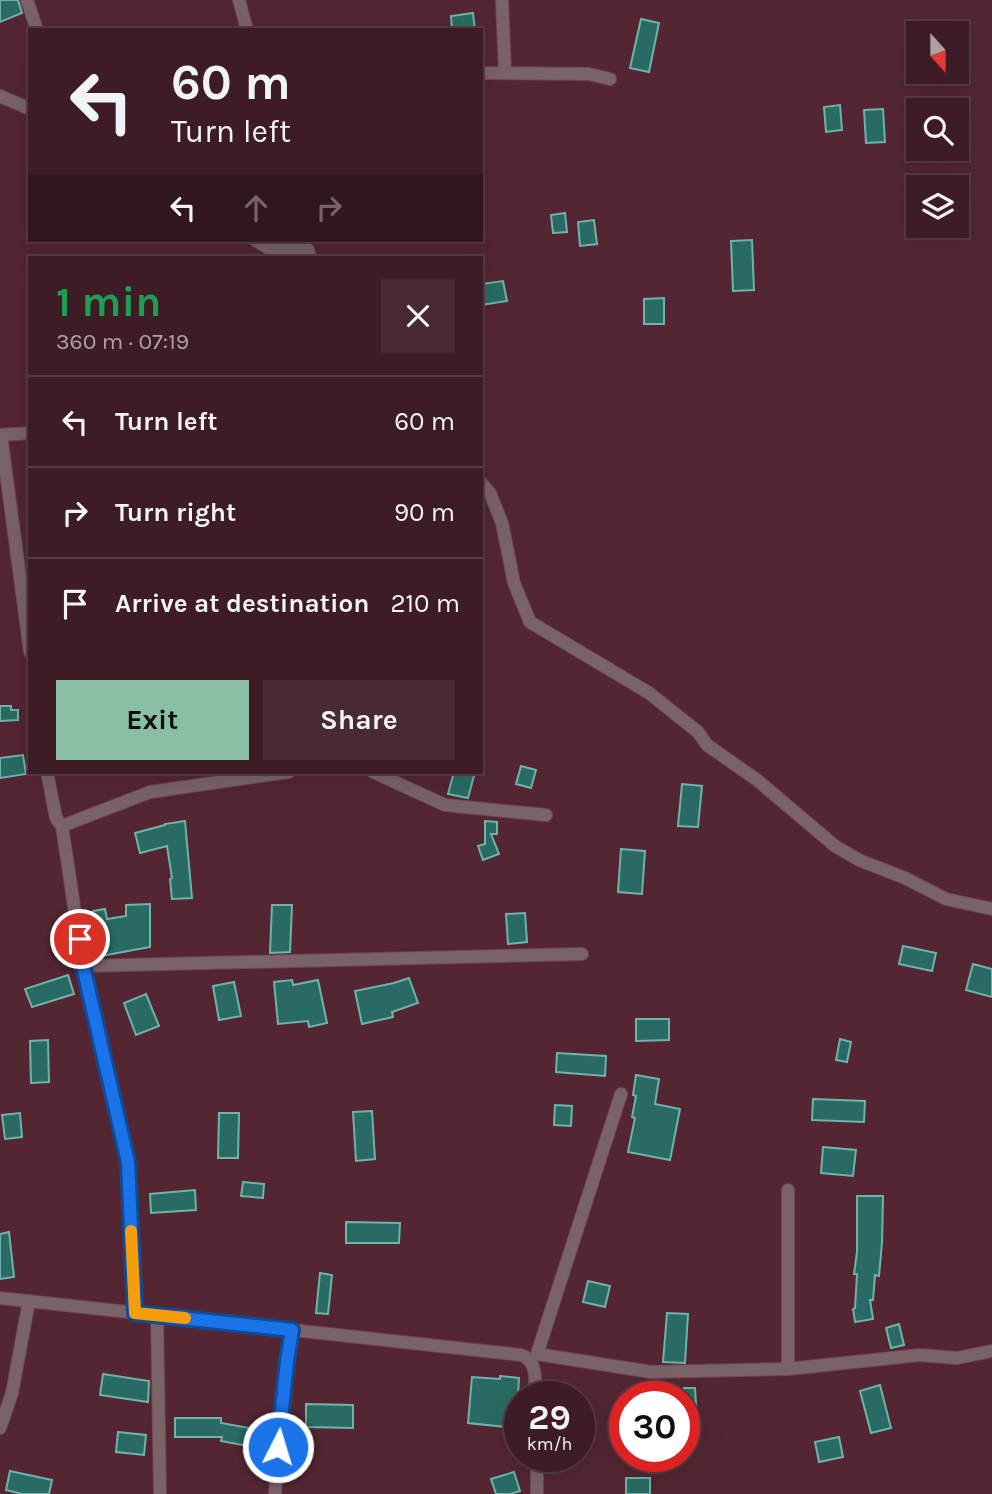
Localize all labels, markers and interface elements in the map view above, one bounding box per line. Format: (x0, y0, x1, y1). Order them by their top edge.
north arrow (906, 21, 970, 84)
map controls (906, 21, 969, 238)
text: 60 m (171, 54, 291, 111)
icon: left (56, 56, 147, 147)
button: search (906, 98, 969, 161)
text: Turn left (171, 113, 291, 150)
button: layers (906, 175, 969, 238)
icon: left (164, 189, 202, 227)
icon: ahead (237, 189, 275, 227)
icon: right (310, 189, 348, 227)
text: 1 min (56, 277, 161, 327)
button: close (381, 279, 455, 353)
text: 360 m · 07:19 (56, 328, 189, 355)
icon: left (56, 403, 94, 441)
text: Turn left (115, 406, 217, 437)
text: 60 m (394, 406, 455, 437)
icon: right (56, 494, 94, 532)
text: Turn right (115, 497, 236, 528)
text: 90 m (394, 497, 455, 528)
icon: arrive (56, 585, 94, 623)
text: Arrive at destination (115, 588, 369, 619)
text: 210 m (390, 588, 460, 619)
button: Exit (56, 680, 249, 760)
button: Share (263, 680, 455, 760)
pin (50, 909, 110, 969)
icon: arrive (61, 920, 99, 958)
speed limit sign: 30 (609, 1381, 700, 1472)
text: 29 (528, 1397, 571, 1438)
position arrow (241, 1410, 315, 1484)
text: km/h (527, 1433, 572, 1455)

